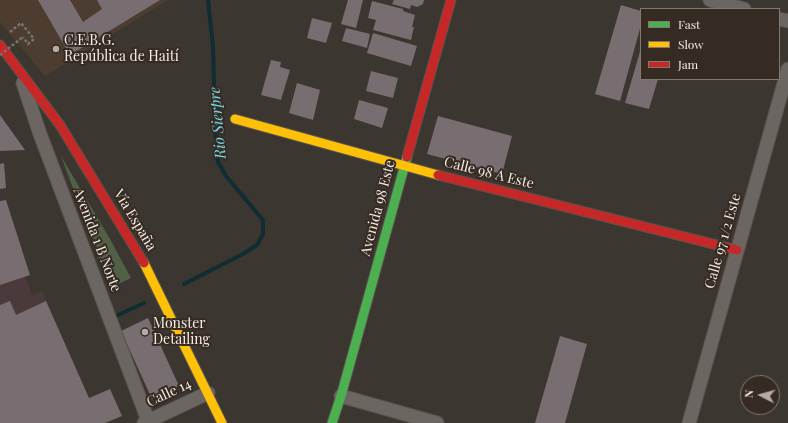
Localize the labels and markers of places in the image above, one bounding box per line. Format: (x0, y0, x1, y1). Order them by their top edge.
place label: C.E.B.G. República de Haití (64, 33, 179, 66)
marker: C.E.B.G. República de Haití (51, 44, 61, 54)
place label: Monster Detailing (153, 316, 210, 348)
marker: Monster Detailing (140, 327, 150, 337)

